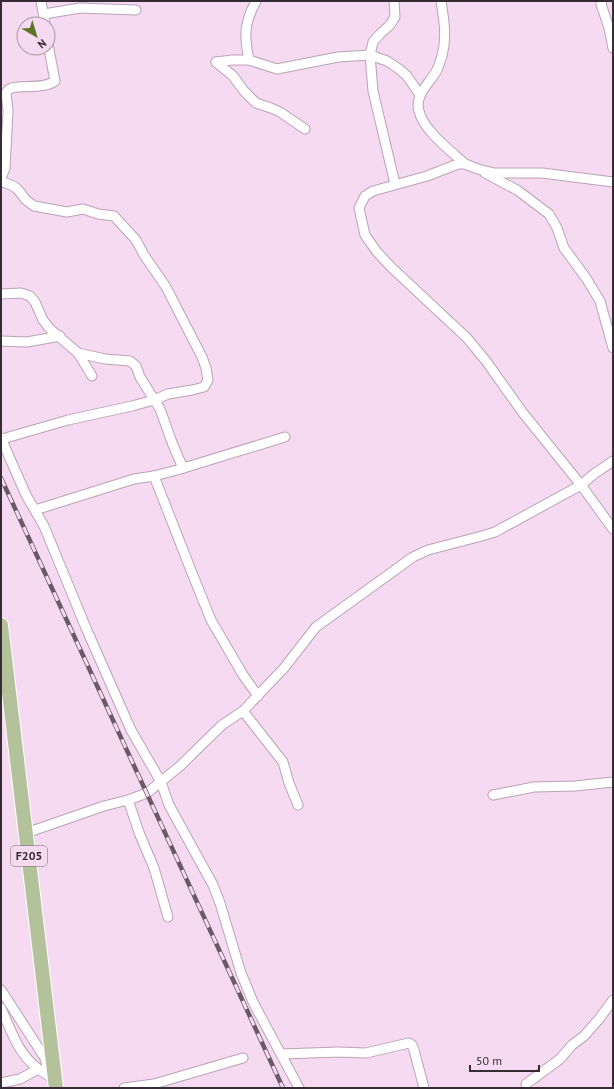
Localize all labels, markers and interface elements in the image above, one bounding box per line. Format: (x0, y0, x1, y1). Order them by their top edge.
north arrow (16, 16, 56, 56)
text: N (35, 36, 49, 52)
road number: F205 (11, 846, 47, 866)
scale bar (470, 1047, 539, 1073)
text: 50 m (476, 1053, 502, 1068)

